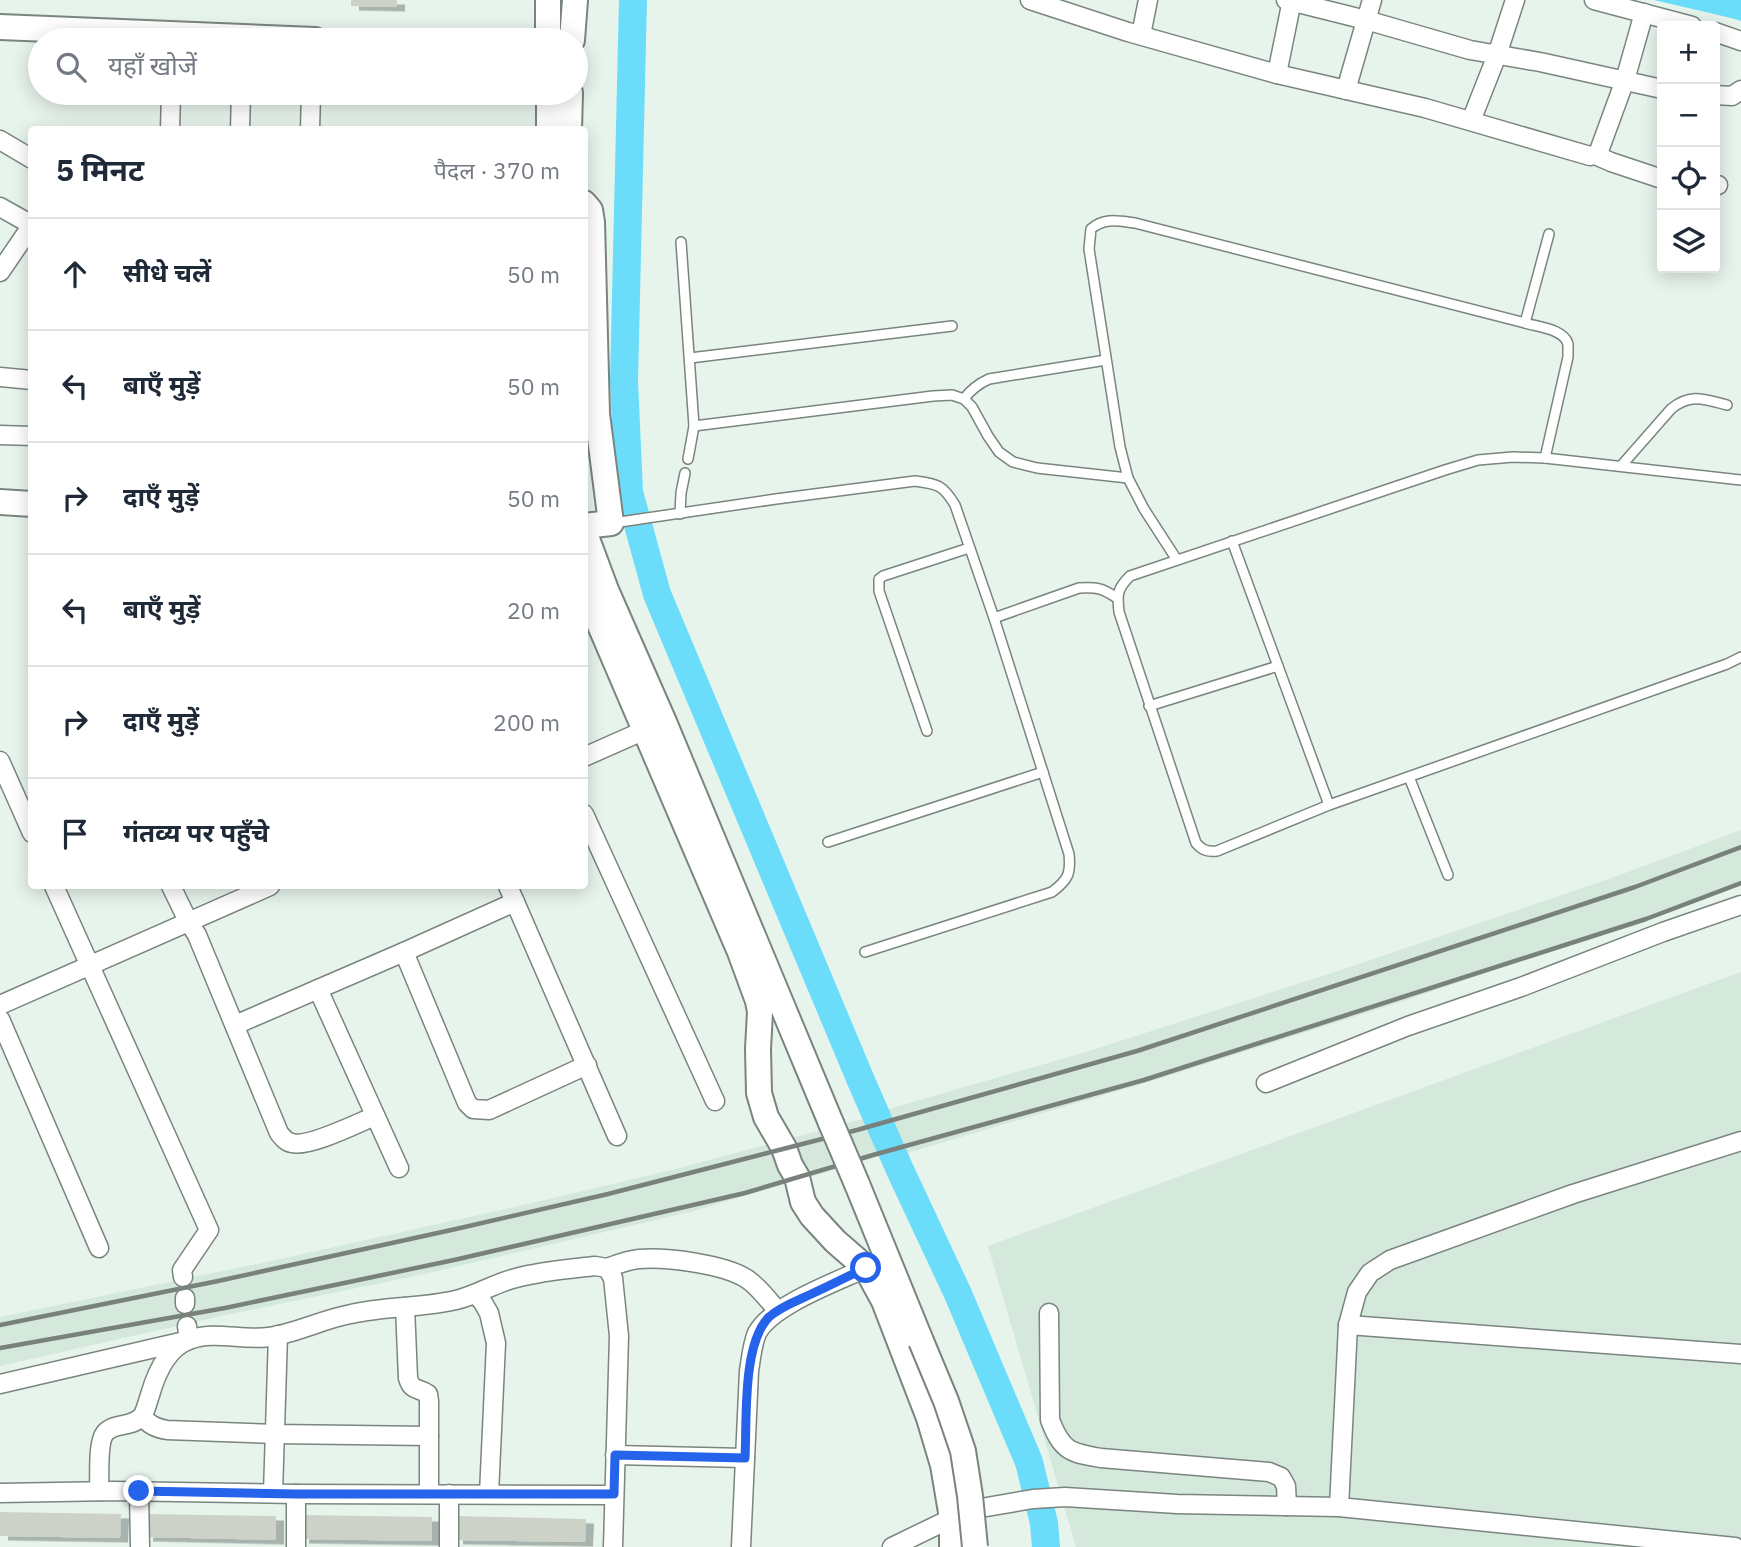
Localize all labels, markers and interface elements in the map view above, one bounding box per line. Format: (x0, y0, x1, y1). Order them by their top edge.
map controls (1657, 21, 1720, 273)
button: + (1657, 21, 1720, 84)
search box (28, 28, 588, 105)
icon: search (52, 48, 90, 86)
text: यहाँ खोजें (108, 48, 197, 82)
button: − (1657, 84, 1720, 147)
button: locate (1657, 147, 1720, 210)
text: 5 मिनट (56, 150, 144, 189)
text: पैदल · 370 m (434, 155, 560, 185)
button: layers (1657, 210, 1720, 273)
icon: ahead (56, 255, 94, 293)
text: सीधे चलें (123, 255, 211, 289)
text: 50 m (507, 259, 560, 289)
icon: left (56, 367, 94, 405)
text: बाएँ मुड़ें (123, 367, 200, 401)
text: 50 m (507, 371, 560, 401)
icon: right (56, 479, 94, 517)
text: दाएँ मुड़ें (123, 479, 199, 513)
text: 50 m (507, 483, 560, 513)
icon: left (56, 591, 94, 629)
text: बाएँ मुड़ें (123, 591, 200, 625)
text: 20 m (507, 595, 560, 625)
icon: right (56, 703, 94, 741)
text: दाएँ मुड़ें (123, 703, 199, 737)
text: 200 m (493, 707, 560, 737)
icon: arrive (56, 815, 94, 853)
text: गंतव्य पर पहुँचे (123, 815, 269, 849)
route start (850, 1252, 881, 1283)
route end (123, 1475, 154, 1506)

